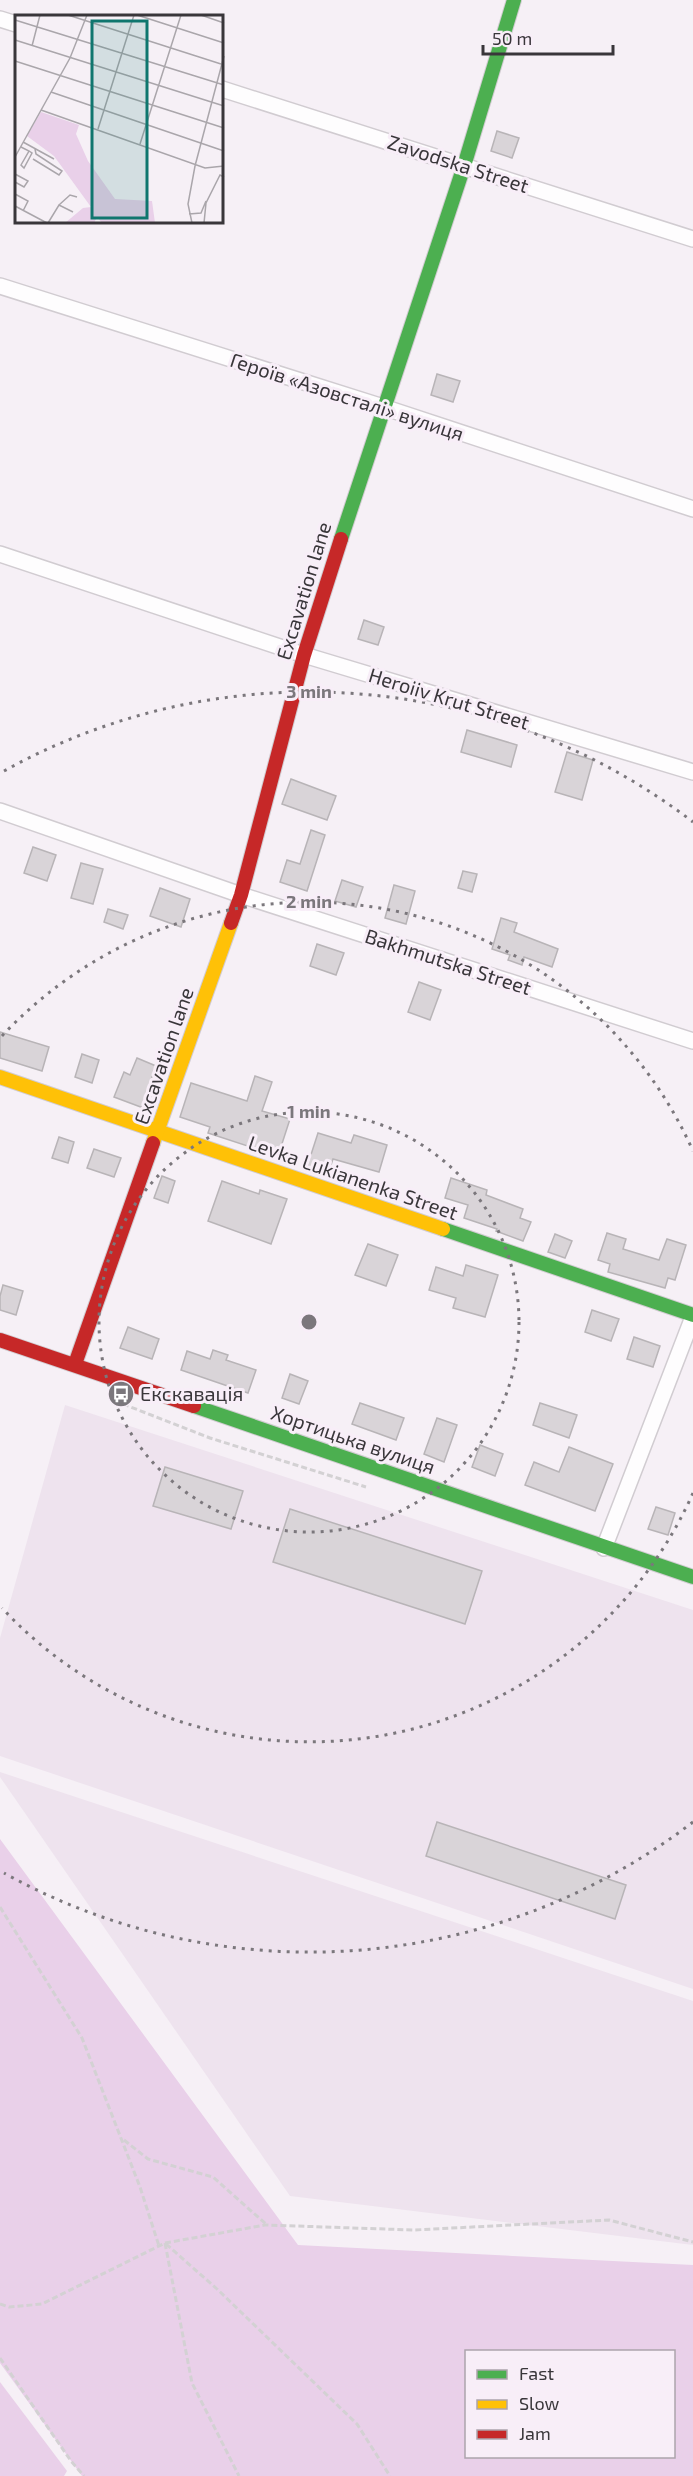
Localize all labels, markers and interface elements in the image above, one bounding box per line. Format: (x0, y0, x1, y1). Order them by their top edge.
inset map (15, 15, 224, 224)
scale bar (483, 18, 614, 56)
text: 50 m (492, 27, 532, 49)
street label: Zavodska Street (385, 129, 532, 197)
street label: Героїв «Азовсталі» вулиця (227, 347, 467, 446)
street label: Excavation lane (271, 519, 335, 663)
street label: Heroiiv Krut Street (366, 662, 533, 734)
text: 3 min (286, 680, 332, 702)
text: 2 min (286, 890, 332, 912)
street label: Bakhmutska Street (362, 923, 535, 999)
street label: Excavation lane (128, 984, 198, 1127)
text: 1 min (287, 1100, 331, 1122)
street label: Levka Lukianenka Street (245, 1130, 462, 1224)
centre of rings (299, 1312, 319, 1332)
bus stop icon: Екскавація (106, 1379, 136, 1409)
place label: Екскавація (140, 1381, 243, 1405)
street label: Хортицька вулиця (268, 1400, 438, 1479)
legend (465, 2350, 675, 2458)
text: Fast (519, 2362, 554, 2384)
text: Slow (519, 2392, 560, 2414)
text: Jam (519, 2422, 551, 2444)

